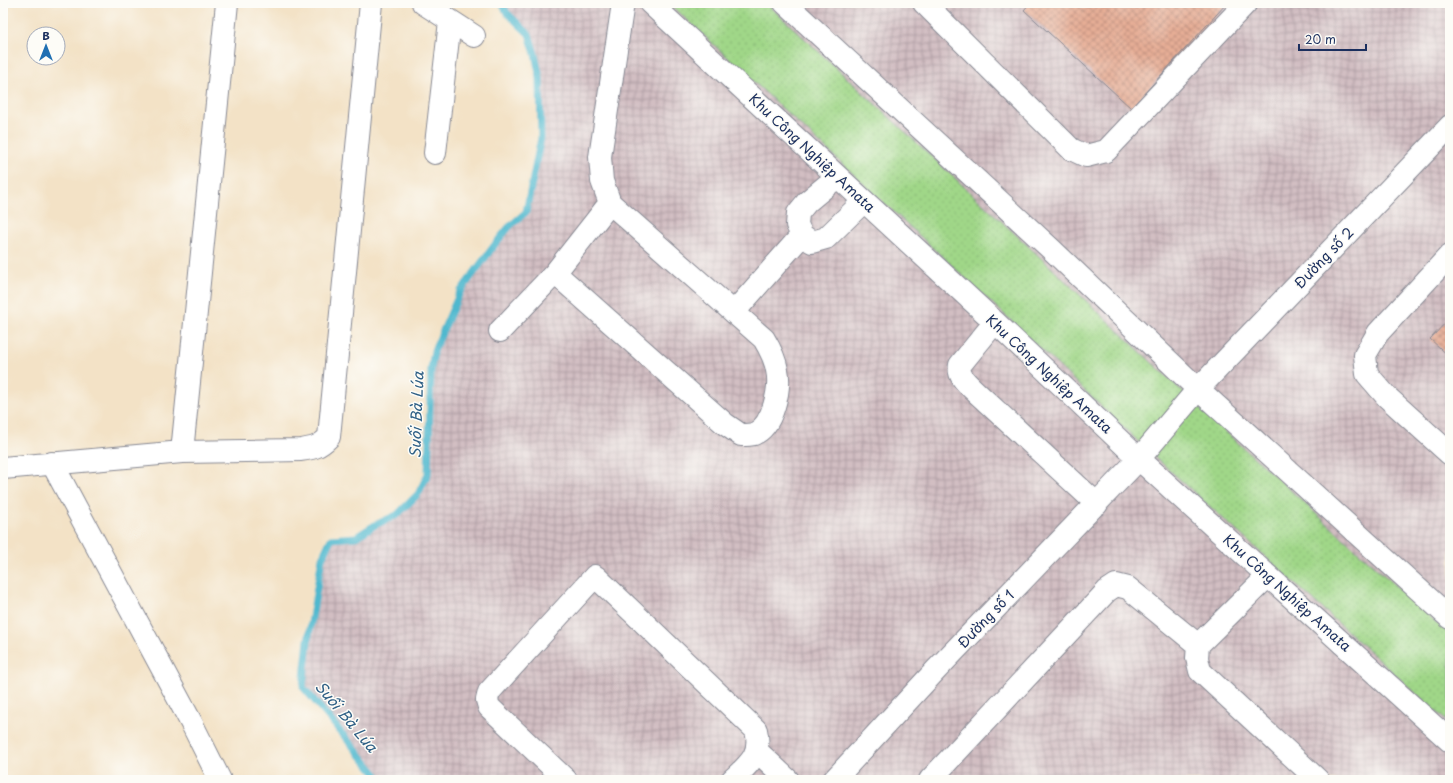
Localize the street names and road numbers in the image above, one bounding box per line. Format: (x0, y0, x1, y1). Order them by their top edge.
street label: Khu Công Nghiệp Amata (744, 88, 880, 217)
street label: Đường số 2 (1289, 222, 1358, 293)
street label: Khu Công Nghiệp Amata (981, 309, 1117, 438)
street label: Khu Công Nghiệp Amata (1219, 529, 1356, 656)
street label: Đường số 1 (952, 585, 1019, 653)

